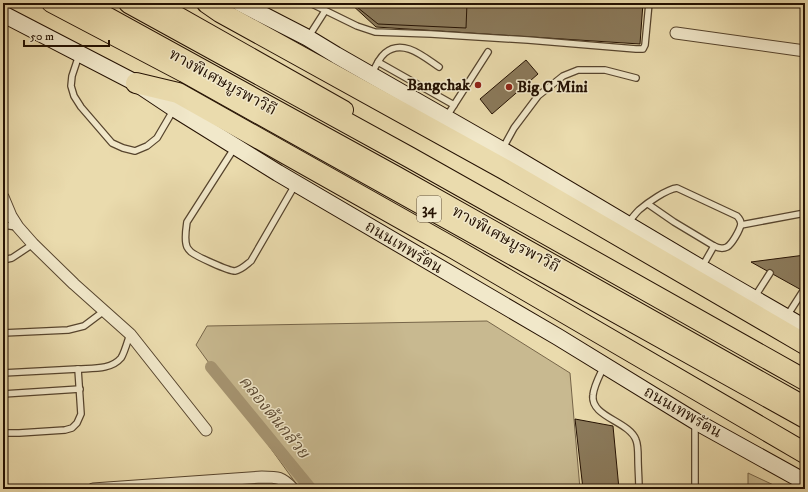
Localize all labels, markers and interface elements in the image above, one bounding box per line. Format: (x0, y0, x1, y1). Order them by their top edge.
scale bar (24, 22, 109, 48)
text: 50 m (30, 29, 54, 44)
street label: ทางพิเศษบูรพาวิถี (166, 44, 280, 120)
place label: Bangchak (407, 75, 471, 95)
place label: Big C Mini (517, 77, 588, 97)
marker: Bangchak (473, 80, 483, 90)
marker: Big C Mini (504, 82, 514, 92)
road number: 34 (417, 196, 441, 222)
street label: ทางพิเศษบูรพาวิถี (449, 201, 563, 277)
street label: ถนนเทพรัตน (362, 216, 446, 278)
water label: คลองต้นกล้วย (234, 371, 315, 464)
street label: ถนนเทพรัตน (640, 382, 726, 442)

